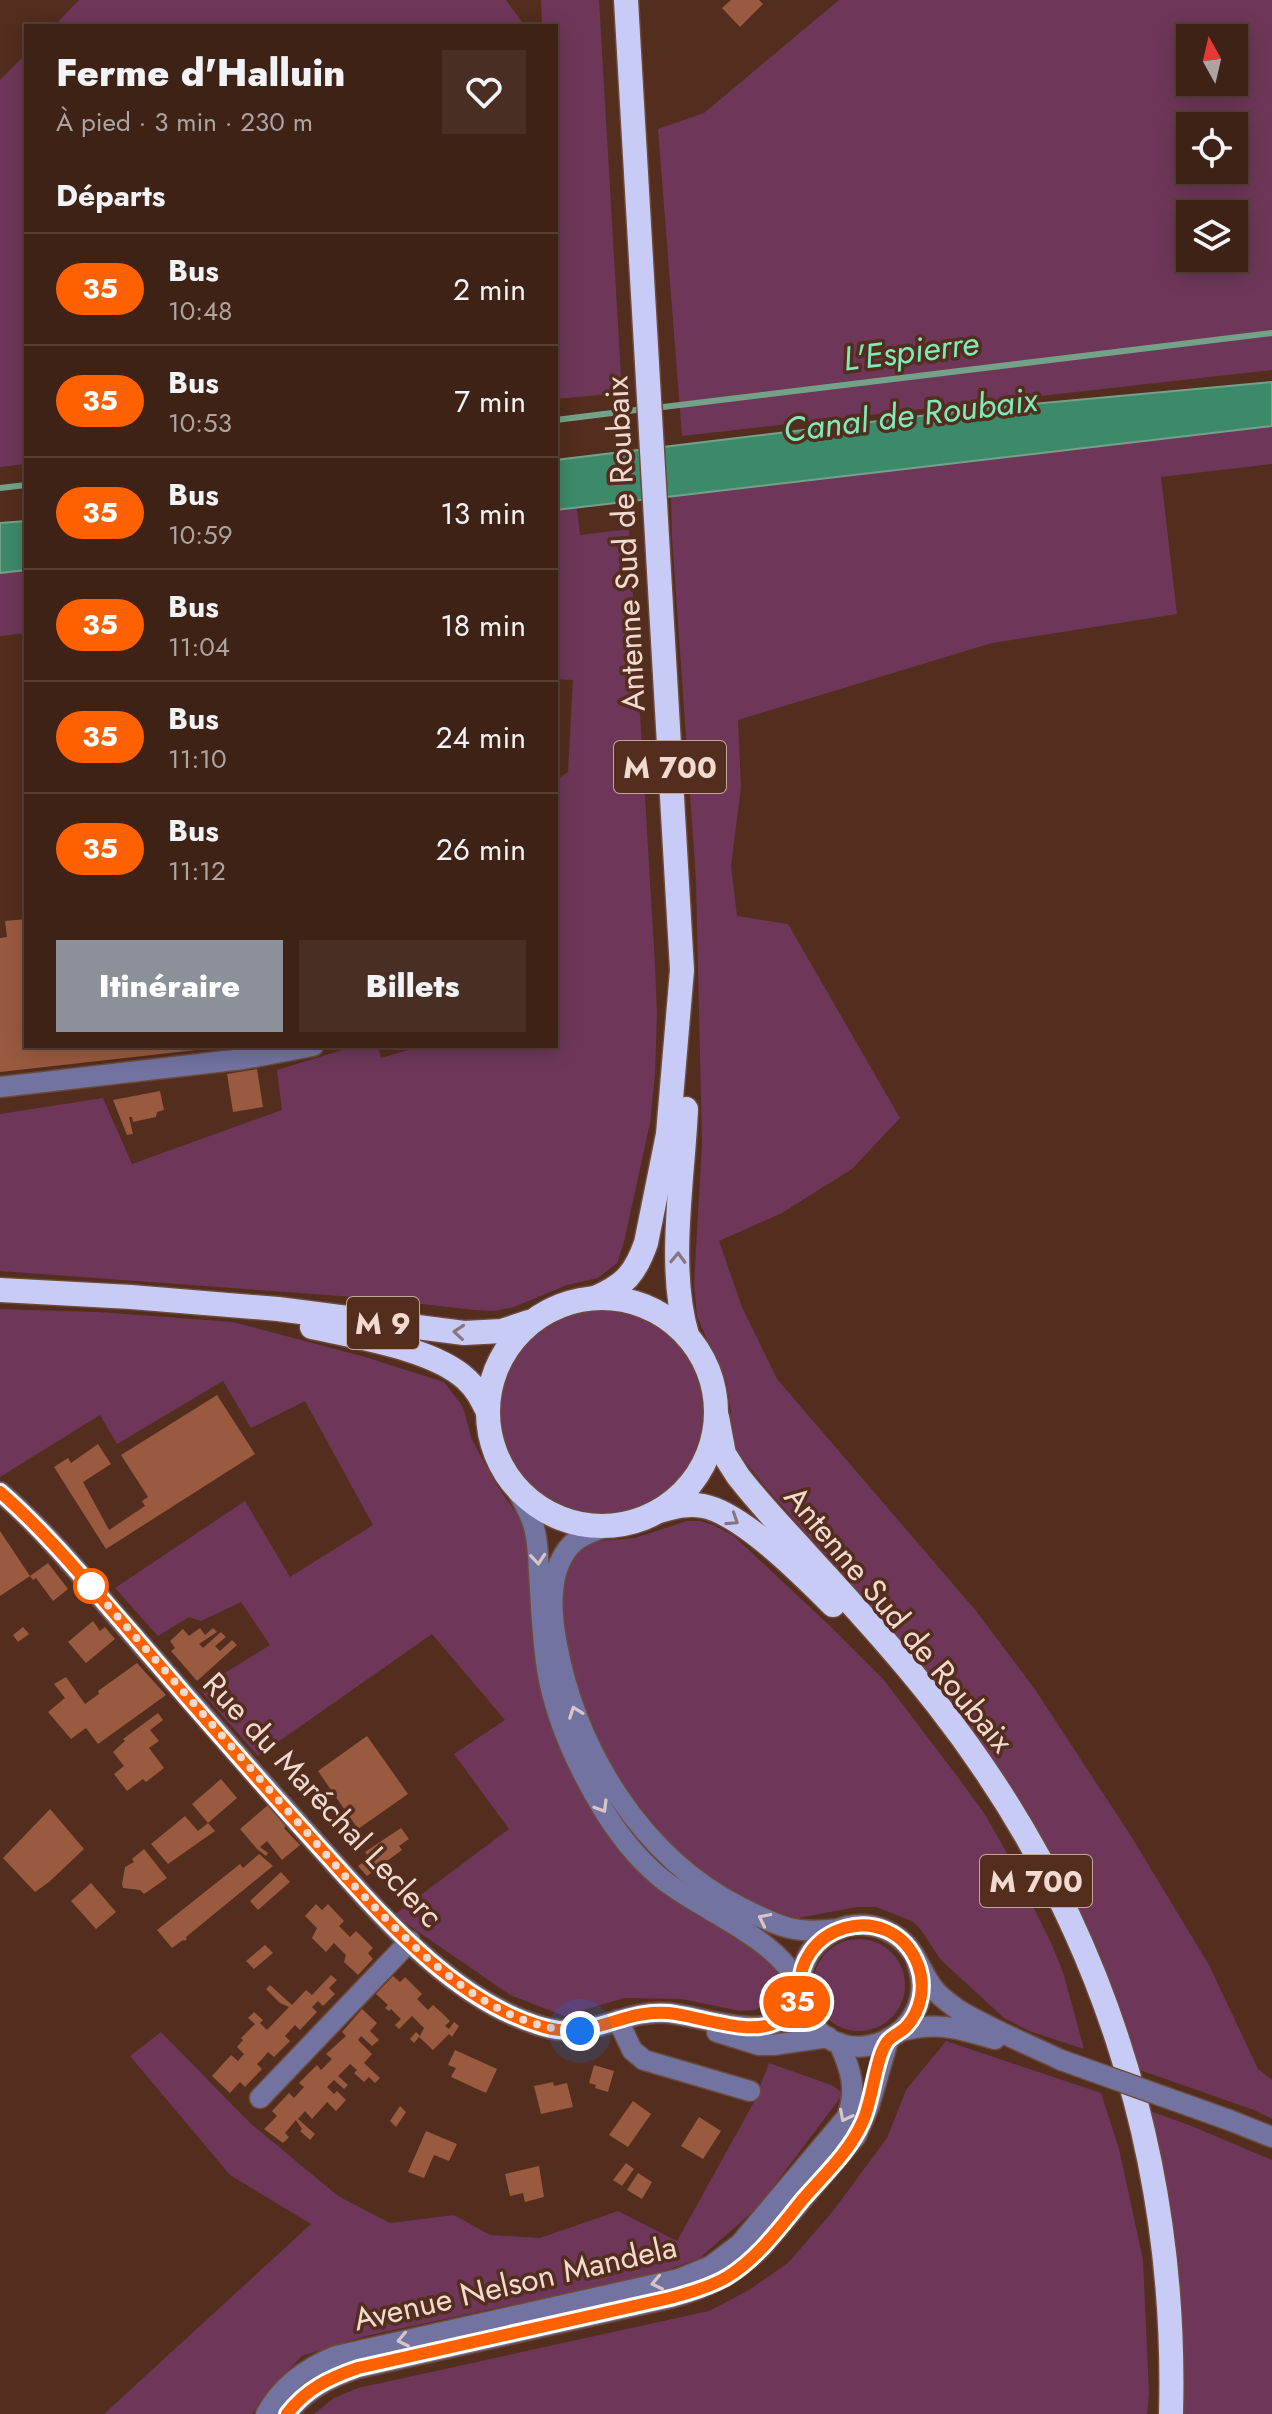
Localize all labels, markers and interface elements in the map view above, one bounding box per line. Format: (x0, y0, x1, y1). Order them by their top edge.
north arrow (1176, 24, 1248, 96)
map controls (1176, 24, 1248, 272)
text: Ferme d'Halluin (56, 45, 346, 100)
button: heart (442, 50, 526, 134)
text: À pied · 3 min · 230 m (56, 103, 313, 141)
button: locate (1176, 112, 1248, 184)
text: Départs (56, 174, 165, 217)
button: layers (1176, 200, 1248, 272)
text: Bus (168, 249, 219, 292)
text: 35 (82, 268, 118, 309)
text: 2 min (453, 268, 526, 311)
text: 10:48 (168, 292, 232, 330)
water label: L'Espierre (840, 318, 982, 384)
text: Bus (168, 361, 219, 404)
street label: Antenne Sud de Roubaix (593, 375, 657, 713)
water label: Canal de Roubaix (780, 375, 1042, 455)
text: 35 (82, 380, 118, 421)
text: 7 min (454, 380, 526, 423)
text: 10:53 (168, 404, 232, 442)
text: Bus (168, 473, 219, 516)
text: 35 (82, 492, 118, 533)
text: 13 min (440, 492, 526, 535)
text: 10:59 (168, 516, 233, 554)
text: Bus (168, 585, 219, 628)
text: 35 (82, 604, 118, 645)
text: 18 min (440, 604, 526, 647)
text: 11:04 (168, 628, 230, 666)
text: Bus (168, 697, 219, 740)
text: 35 (82, 716, 118, 757)
text: 24 min (435, 716, 526, 759)
text: 11:10 (168, 740, 227, 778)
road number: M 700 (614, 741, 726, 793)
text: Bus (168, 809, 219, 852)
text: 35 (82, 828, 118, 869)
text: 26 min (436, 828, 526, 871)
text: 11:12 (168, 852, 226, 890)
button: Itinéraire (56, 940, 283, 1032)
button: Billets (299, 940, 526, 1032)
one-way arrow (669, 1251, 686, 1264)
road number: M 9 (347, 1297, 419, 1349)
one-way arrow (452, 1324, 465, 1341)
street label: Antenne Sud de Roubaix (773, 1476, 1025, 1763)
one-way arrow (724, 1510, 739, 1525)
one-way arrow (529, 1553, 546, 1566)
unlabelled marker (74, 1569, 108, 1603)
street label: Rue du Maréchal Leclerc (192, 1662, 454, 1938)
one-way arrow (568, 1705, 585, 1719)
one-way arrow (592, 1798, 608, 1813)
road number: M 700 (980, 1855, 1092, 1907)
one-way arrow (757, 1913, 772, 1928)
line badge: 35 (761, 1976, 833, 2028)
text: 35 (779, 1981, 815, 2022)
your location (560, 2011, 600, 2051)
one-way arrow (840, 2108, 855, 2122)
street label: Avenue Nelson Mandela (349, 2223, 681, 2343)
one-way arrow (651, 2274, 664, 2291)
one-way arrow (397, 2331, 410, 2348)

